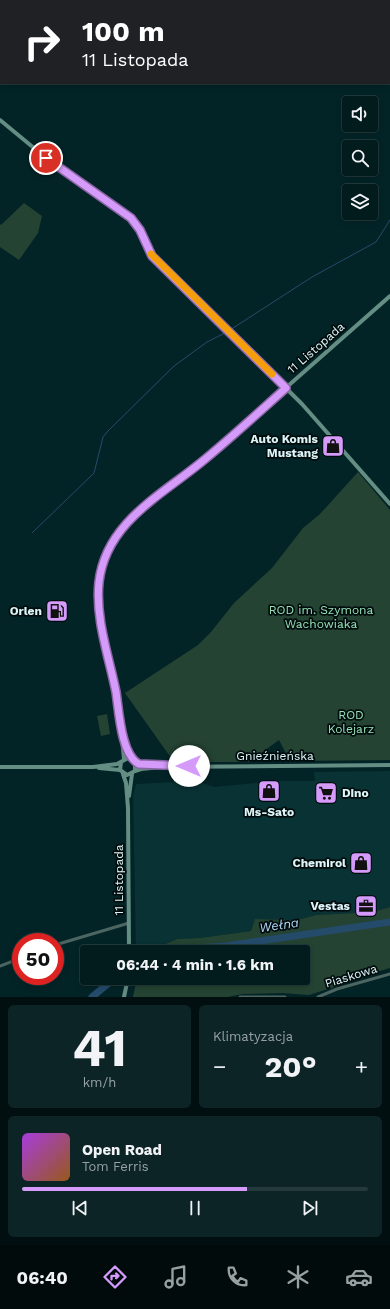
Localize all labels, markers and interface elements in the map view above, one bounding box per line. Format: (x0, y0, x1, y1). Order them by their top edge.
text: 100 m (82, 15, 165, 48)
icon: right (16, 16, 68, 68)
text: 11 Listopada (82, 49, 189, 70)
map controls (342, 96, 378, 220)
button: sound (342, 96, 378, 132)
button: search (342, 140, 378, 176)
pin (29, 141, 63, 175)
icon: arrive (35, 147, 57, 169)
button: layers (342, 184, 378, 220)
street label: 11 Listopada (285, 319, 348, 377)
place label: Auto Komis Mustang (250, 432, 319, 460)
shop icon: Auto Komis Mustang (320, 433, 346, 459)
fuel station icon: Orlen (44, 598, 70, 624)
park label: ROD im. Szymona Wachowiaka (269, 603, 374, 631)
place label: Orlen (10, 604, 42, 618)
park label: ROD Kolejarz (328, 708, 374, 736)
position arrow (168, 745, 210, 787)
street label: Gnieźnieńska (236, 749, 314, 763)
shop icon: Ms-Sato (256, 778, 282, 804)
supermarket icon: Dino (313, 780, 339, 806)
place label: Dino (342, 786, 369, 800)
place label: Ms-Sato (244, 805, 294, 819)
street label: 11 Listopada (112, 844, 126, 916)
shop icon: Chemirol (348, 850, 374, 876)
place label: Chemirol (292, 856, 346, 870)
office icon: Vestas (353, 893, 379, 919)
place label: Vestas (310, 899, 351, 913)
water label: Wełna (258, 915, 300, 935)
speed limit sign: 50 (12, 933, 64, 985)
text: 06:44 · 4 min · 1.6 km (116, 956, 274, 974)
street label: Piaskowa (323, 961, 379, 991)
text: 41 (72, 1018, 127, 1079)
text: Klimatyzacja (213, 1029, 293, 1044)
text: 20° (264, 1049, 317, 1084)
text: − (213, 1054, 226, 1079)
text: + (355, 1054, 368, 1079)
text: km/h (83, 1075, 116, 1090)
text: Open Road (82, 1141, 162, 1159)
text: Tom Ferris (82, 1159, 149, 1174)
icon: previous (69, 1197, 91, 1219)
icon: pause (184, 1197, 206, 1219)
icon: next (299, 1197, 321, 1219)
icon: directions (101, 1263, 129, 1291)
icon: music (162, 1263, 190, 1291)
icon: phone (223, 1263, 251, 1291)
icon: climate (284, 1263, 312, 1291)
icon: car (345, 1263, 373, 1291)
text: 06:40 (17, 1267, 68, 1288)

